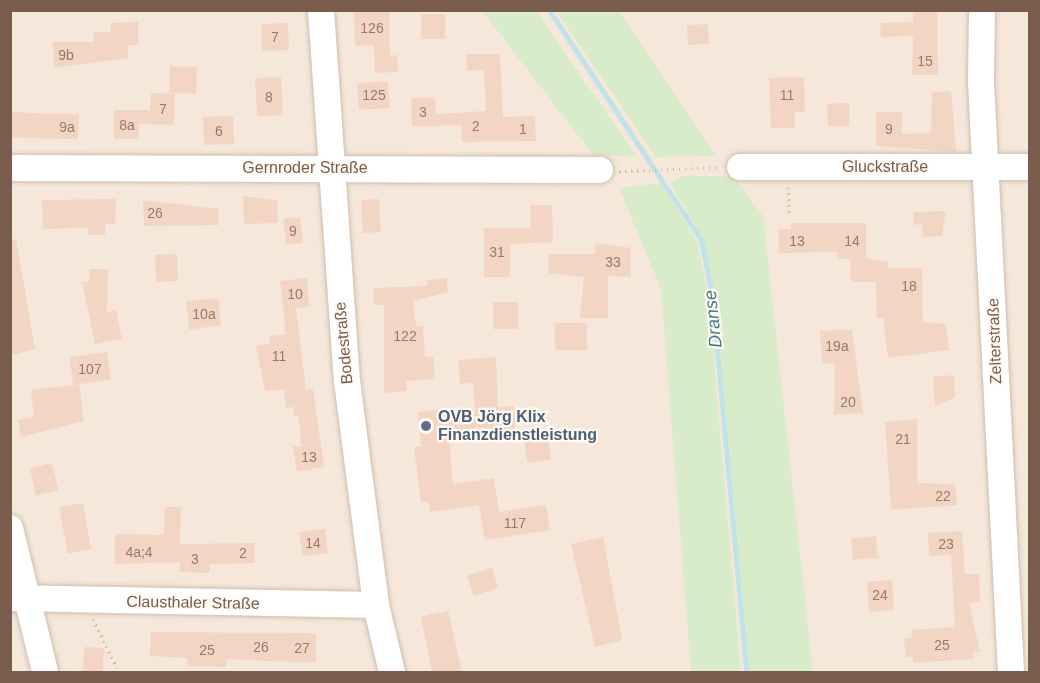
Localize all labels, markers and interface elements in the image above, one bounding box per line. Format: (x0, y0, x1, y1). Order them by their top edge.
house number: 126 (360, 20, 384, 36)
house number: 7 (271, 29, 279, 45)
house number: 9b (58, 47, 74, 63)
house number: 15 (917, 53, 933, 69)
house number: 125 (362, 87, 386, 103)
house number: 11 (780, 87, 794, 103)
house number: 8 (265, 89, 273, 105)
house number: 7 (159, 101, 167, 117)
house number: 3 (419, 104, 427, 120)
house number: 8a (119, 117, 135, 133)
house number: 2 (472, 118, 480, 134)
house number: 9a (59, 119, 75, 135)
house number: 1 (519, 121, 527, 137)
house number: 9 (885, 121, 893, 137)
house number: 6 (215, 123, 223, 139)
street label: Gluckstraße (842, 157, 928, 177)
street label: Gernroder Straße (242, 158, 368, 178)
house number: 26 (147, 205, 163, 221)
house number: 9 (289, 223, 297, 239)
house number: 13 (789, 233, 805, 249)
house number: 14 (844, 233, 860, 249)
house number: 31 (489, 244, 505, 260)
house number: 33 (605, 254, 621, 270)
house number: 18 (901, 278, 917, 294)
house number: 10 (287, 286, 303, 302)
water label: Dranse (699, 289, 727, 349)
street label: Zelterstraße (984, 298, 1006, 384)
street label: Bodestraße (331, 301, 357, 385)
house number: 10a (192, 306, 216, 322)
house number: 122 (393, 328, 417, 344)
house number: 19a (825, 338, 849, 354)
house number: 11 (272, 348, 286, 364)
house number: 107 (78, 361, 102, 377)
house number: 20 (840, 394, 856, 410)
place label: OVB Jörg Klix Finanzdienstleistung (438, 407, 597, 445)
marker: OVB Jörg Klix Finanzdienstleistung (419, 419, 433, 433)
house number: 21 (895, 431, 911, 447)
house number: 13 (301, 449, 317, 465)
house number: 22 (935, 488, 951, 504)
house number: 117 (504, 515, 526, 531)
house number: 14 (305, 535, 321, 551)
house number: 23 (938, 536, 954, 552)
house number: 4a;4 (125, 544, 153, 560)
house number: 2 (239, 545, 247, 561)
house number: 3 (191, 551, 199, 567)
house number: 24 (872, 587, 888, 603)
street label: Clausthaler Straße (126, 592, 260, 614)
house number: 25 (934, 637, 950, 653)
house number: 26 (253, 639, 269, 655)
house number: 27 (294, 640, 310, 656)
house number: 25 (199, 642, 215, 658)

